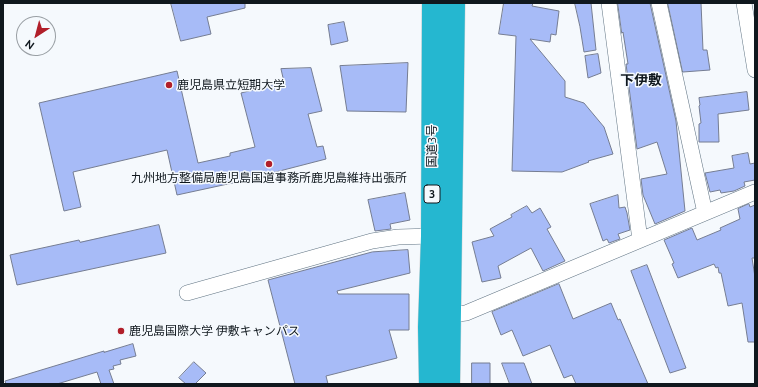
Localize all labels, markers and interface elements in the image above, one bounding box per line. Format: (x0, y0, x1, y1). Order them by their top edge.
north arrow (16, 16, 56, 56)
text: N (23, 38, 36, 52)
district label: 下伊敷 (620, 72, 662, 88)
place label: 鹿児島県立短期大学 (177, 78, 285, 92)
marker: 鹿児島県立短期大学 (164, 80, 174, 90)
street label: 国道3号 (425, 125, 439, 167)
marker: 九州地方整備局鹿児島国道事務所鹿児島維持出張所 (264, 159, 274, 169)
place label: 九州地方整備局鹿児島国道事務所鹿児島維持出張所 (131, 171, 407, 185)
road number: 3 (424, 185, 440, 203)
place label: 鹿児島国際大学 伊敷キャンパス (129, 324, 300, 338)
marker: 鹿児島国際大学 伊敷キャンパス (116, 326, 126, 336)

